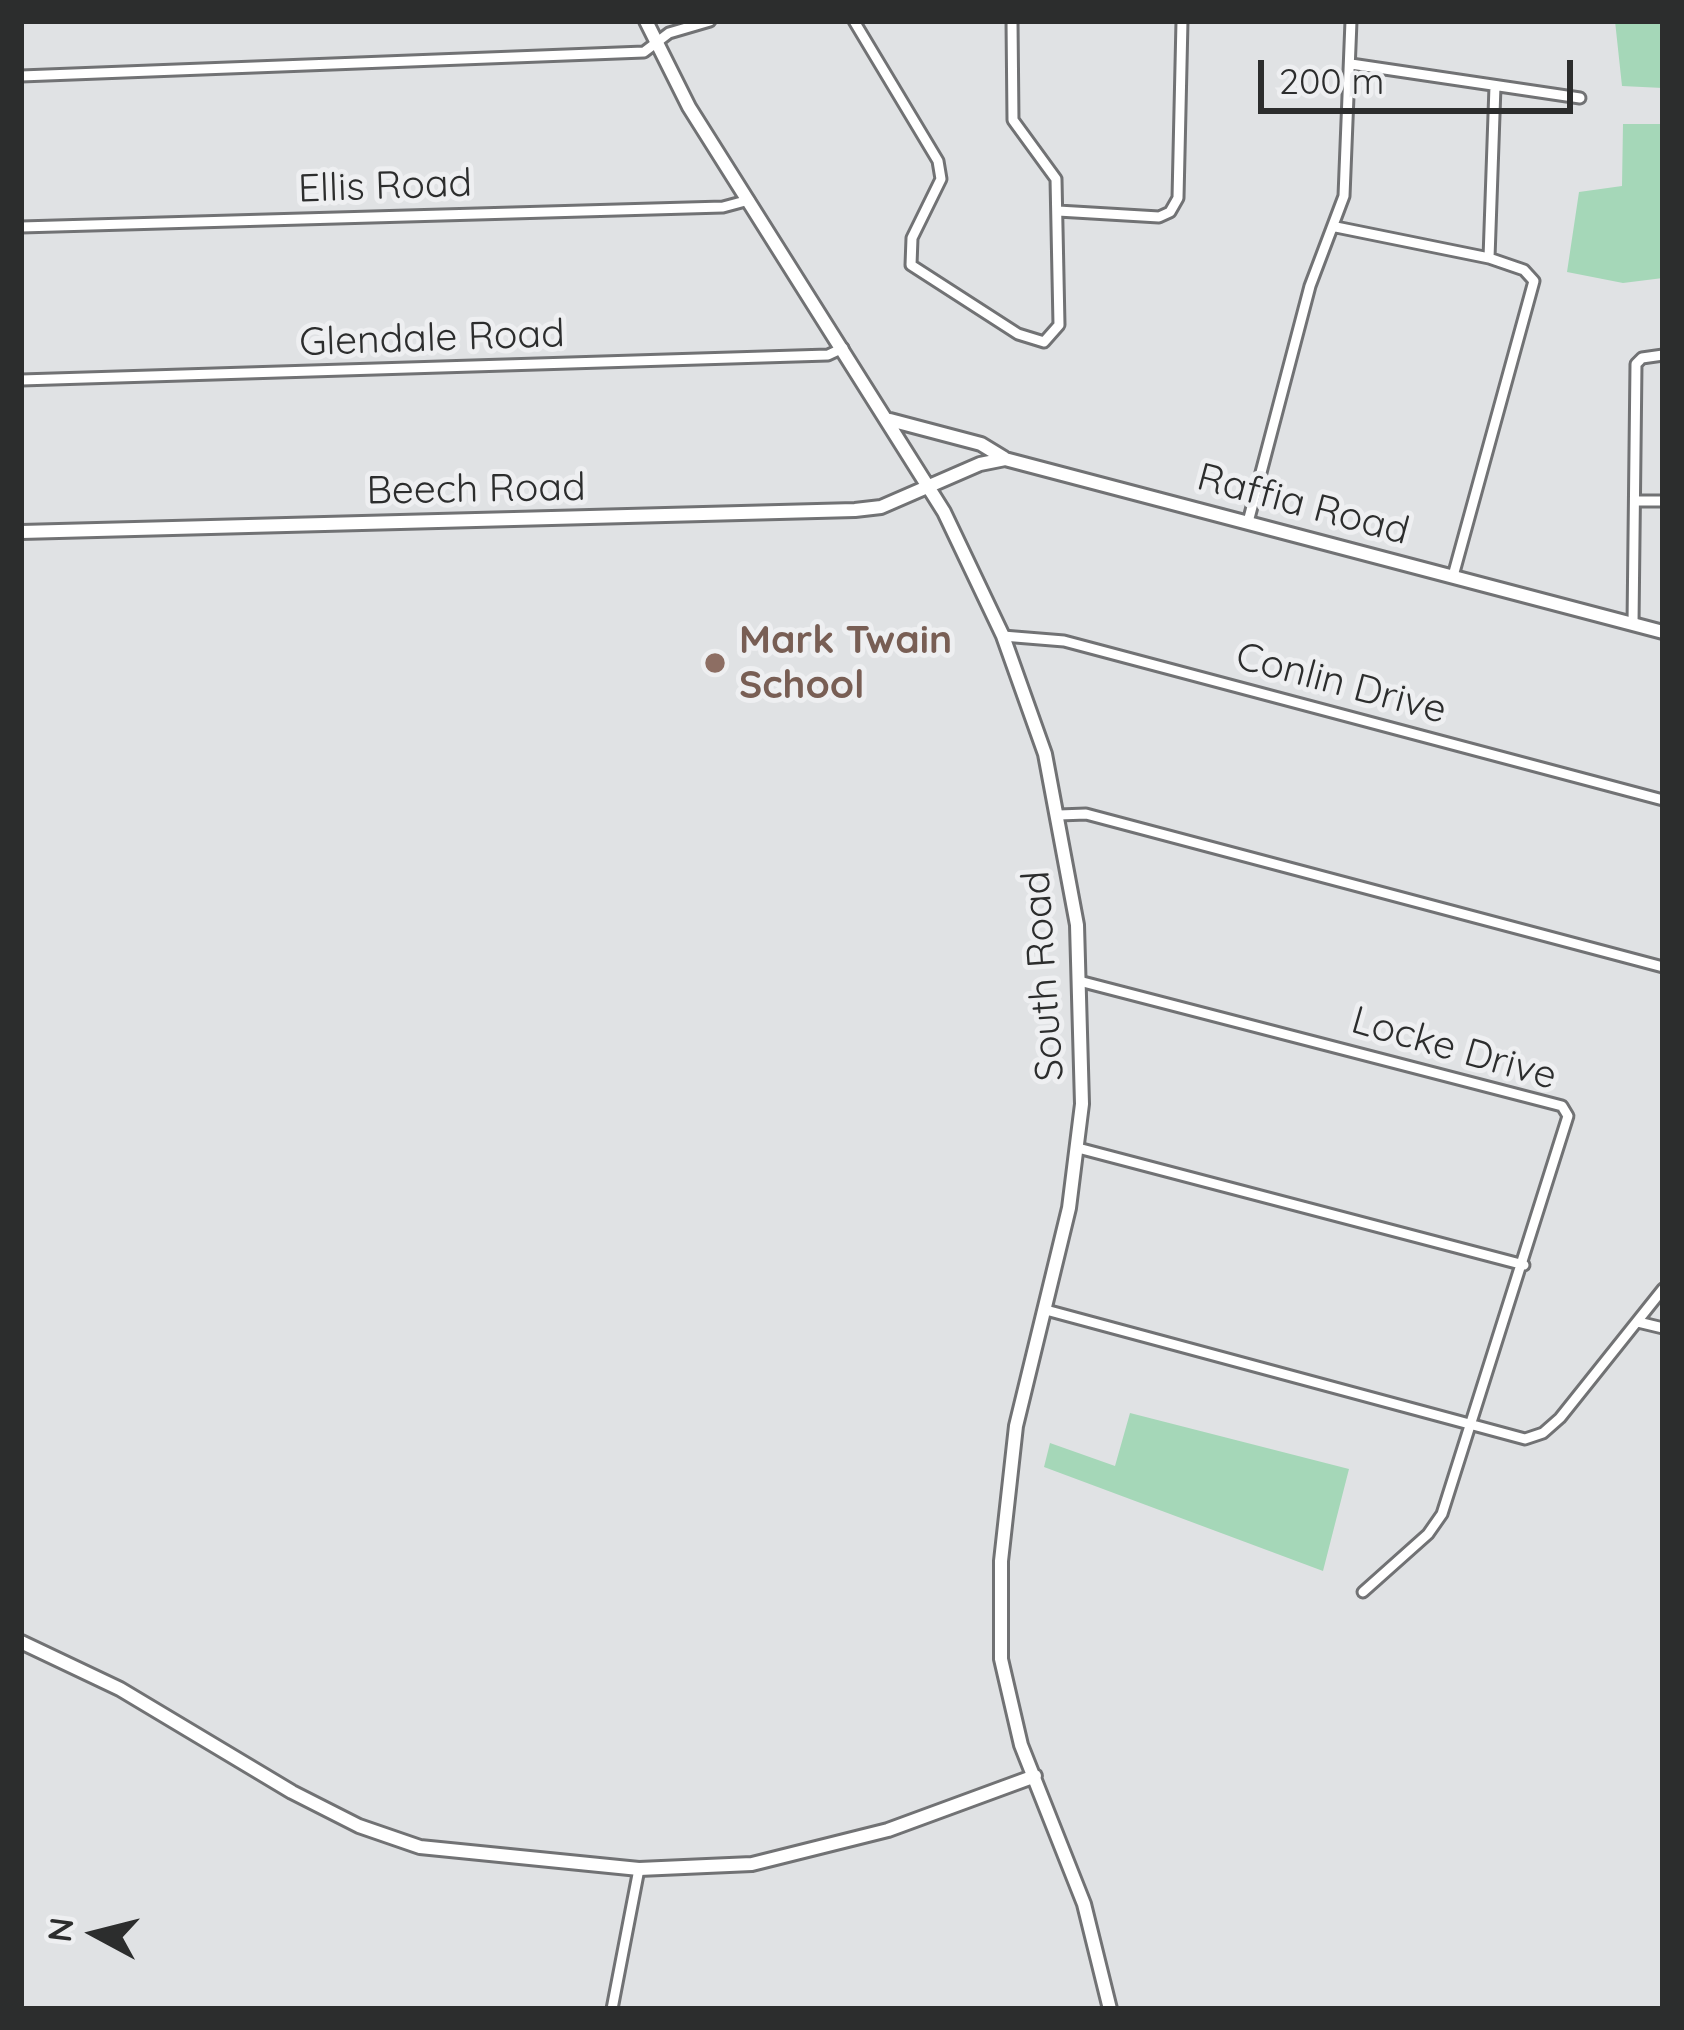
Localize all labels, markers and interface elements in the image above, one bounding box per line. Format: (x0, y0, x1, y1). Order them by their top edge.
scale bar (1264, 36, 1579, 110)
text: 200 m (1279, 58, 1384, 103)
street label: Ellis Road (297, 161, 473, 213)
street label: Glendale Road (298, 311, 566, 367)
street label: Raffia Road (1192, 454, 1414, 556)
street label: Beech Road (366, 465, 586, 515)
place label: Mark Twain School (739, 618, 952, 709)
street label: Conlin Drive (1231, 633, 1451, 735)
marker: Mark Twain School (702, 650, 728, 676)
street label: South Road (1013, 869, 1075, 1083)
street label: Locke Drive (1346, 997, 1562, 1101)
north arrow (36, 1874, 156, 1994)
text: N (38, 1915, 82, 1944)

